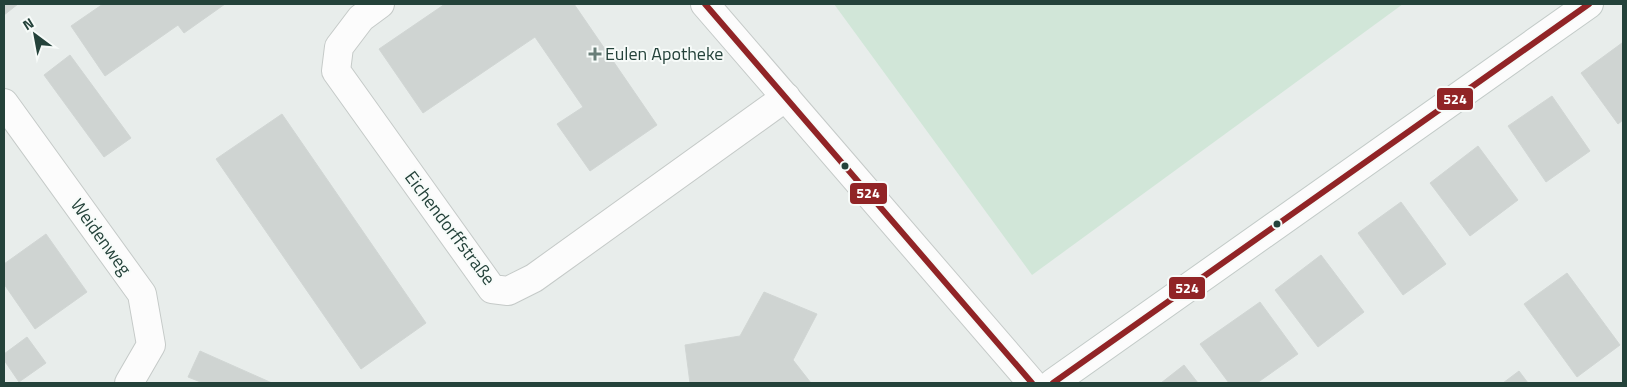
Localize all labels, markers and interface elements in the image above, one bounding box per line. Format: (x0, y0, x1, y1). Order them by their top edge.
north arrow (10, 10, 60, 60)
text: N (18, 12, 38, 35)
place label: Eulen Apotheke (605, 40, 723, 67)
marker: Eulen Apotheke (589, 48, 601, 60)
line badge: 524 (1436, 87, 1474, 111)
text: 524 (1443, 88, 1467, 109)
unlabelled marker (840, 161, 850, 171)
street label: Eichendorffstraße (398, 165, 502, 290)
line badge: 524 (849, 182, 888, 205)
text: 524 (856, 182, 880, 203)
street label: Weidenweg (64, 193, 138, 281)
unlabelled marker (1272, 219, 1282, 229)
line badge: 524 (1168, 276, 1206, 300)
text: 524 (1175, 277, 1199, 298)

